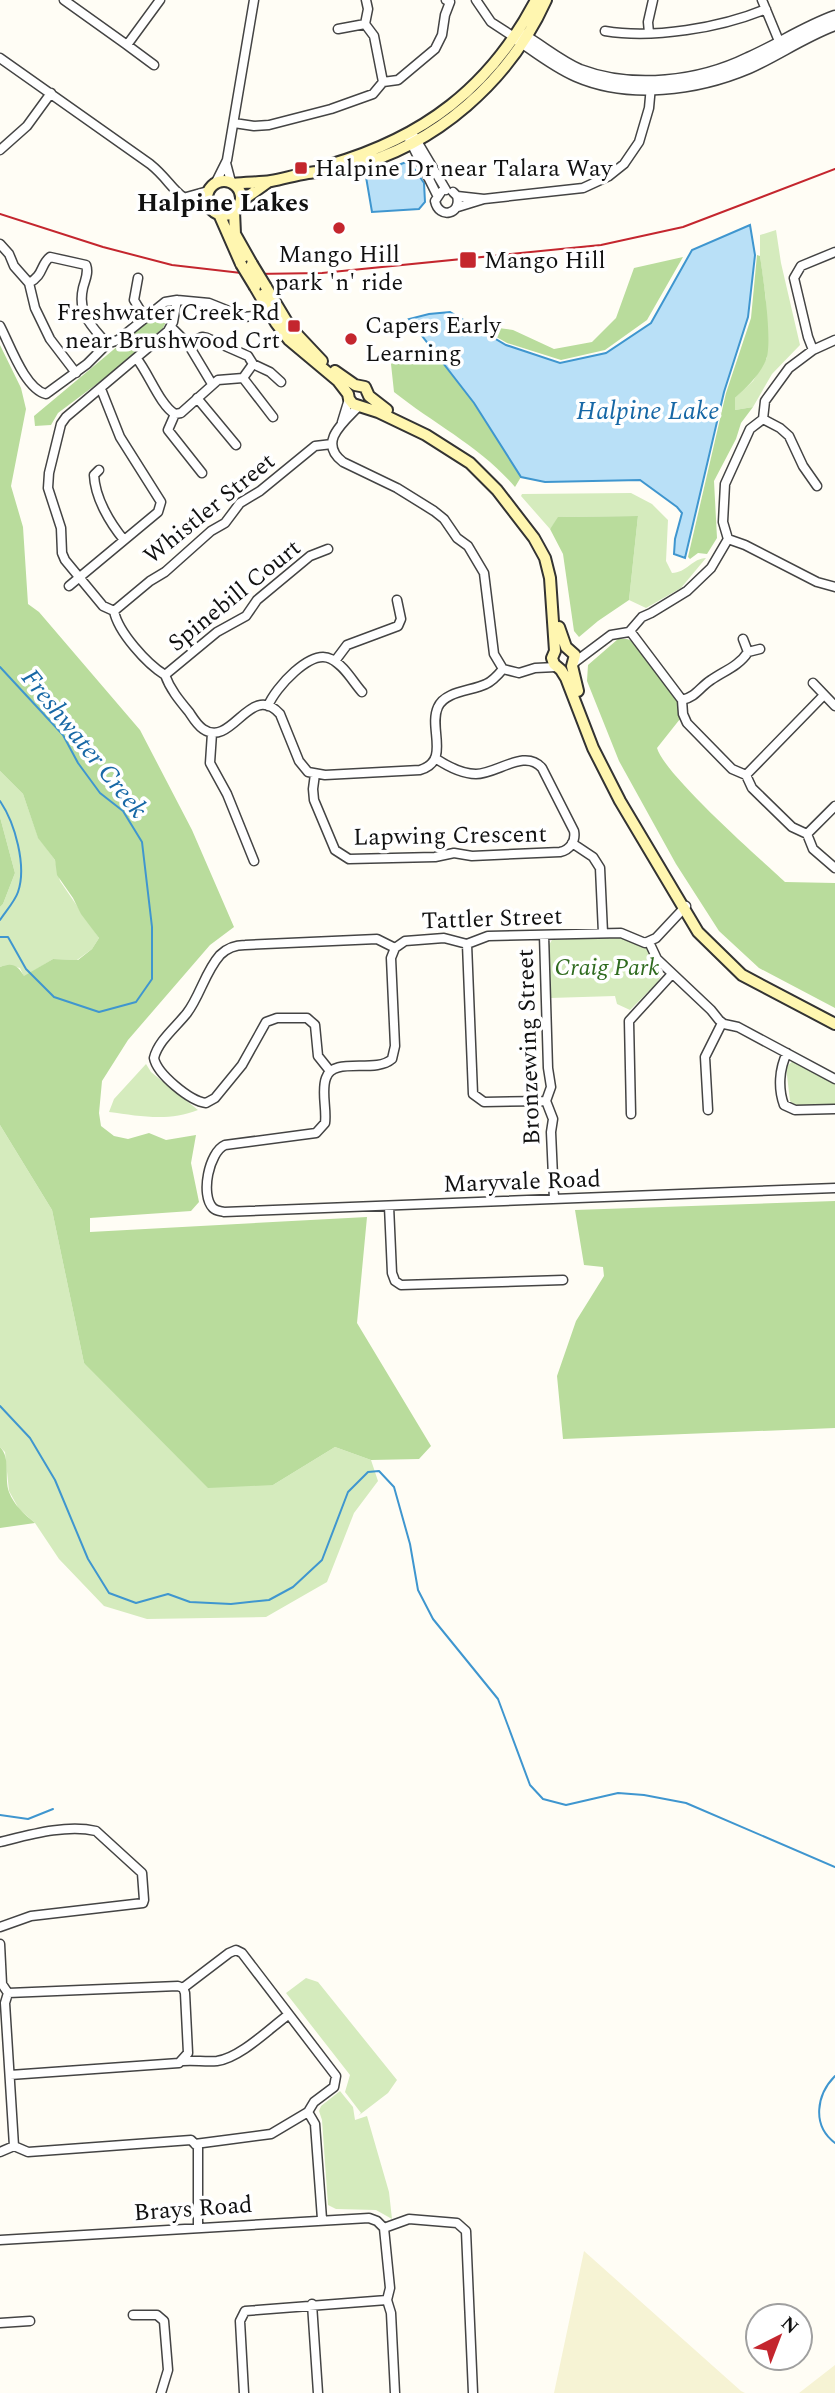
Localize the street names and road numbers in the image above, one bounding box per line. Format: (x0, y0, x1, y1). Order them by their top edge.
street label: Whistler Street (136, 444, 283, 573)
street label: Spinebill Court (160, 531, 309, 661)
street label: Lapwing Crescent (353, 816, 547, 856)
street label: Tattler Street (421, 899, 563, 939)
street label: Bronzewing Street (508, 948, 550, 1146)
street label: Maryvale Road (443, 1161, 601, 1203)
street label: Brays Road (132, 2187, 254, 2231)

